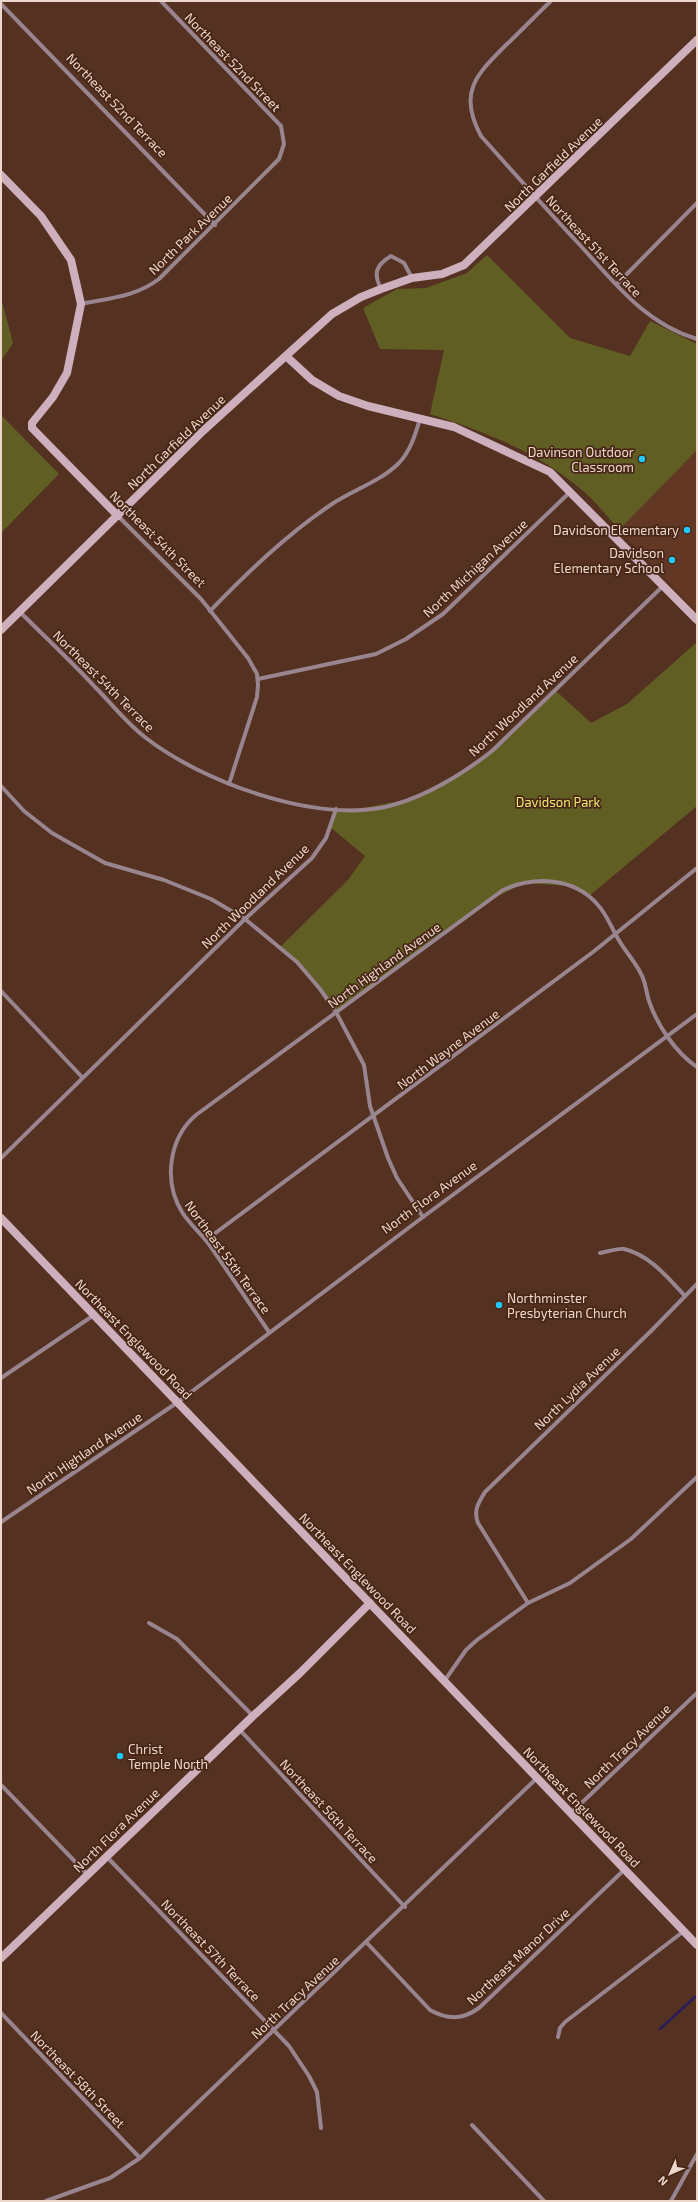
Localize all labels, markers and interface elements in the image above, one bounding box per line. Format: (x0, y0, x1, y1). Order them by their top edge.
street label: Northeast 52nd Street (182, 9, 284, 115)
street label: Northeast 52nd Terrace (63, 50, 171, 160)
street label: North Garfield Avenue (501, 113, 605, 215)
street label: North Park Avenue (145, 190, 235, 278)
street label: Northeast 51st Terrace (543, 192, 645, 300)
street label: North Garfield Avenue (124, 391, 228, 493)
place label: Davinson Outdoor Classroom (528, 444, 634, 475)
marker: Davinson Outdoor Classroom (637, 454, 647, 464)
street label: Northeast 54th Street (107, 488, 209, 590)
street label: North Michigan Avenue (419, 515, 531, 621)
place label: Davidson Elementary (553, 522, 679, 538)
marker: Davidson Elementary (682, 525, 692, 535)
place label: Davidson Elementary School (553, 545, 664, 576)
marker: Davidson Elementary School (667, 555, 677, 565)
street label: Northeast 54th Terrace (50, 627, 158, 735)
street label: North Woodland Avenue (465, 650, 581, 760)
park label: Davidson Park (516, 794, 601, 810)
street label: North Woodland Avenue (198, 840, 312, 952)
street label: North Highland Avenue (324, 919, 444, 1011)
street label: North Wayne Avenue (394, 1005, 502, 1093)
street label: North Flora Avenue (378, 1157, 480, 1237)
street label: Northeast 55th Terrace (182, 1197, 274, 1317)
street label: Northeast Englewood Road (72, 1275, 196, 1403)
place label: Northminster Presbyterian Church (507, 1290, 627, 1321)
marker: Northminster Presbyterian Church (494, 1300, 504, 1310)
street label: North Lydia Avenue (531, 1343, 623, 1433)
street label: North Highland Avenue (23, 1408, 145, 1498)
street label: Northeast Englewood Road (296, 1509, 420, 1637)
street label: North Tracy Avenue (580, 1700, 674, 1792)
place label: Christ Temple North (128, 1741, 208, 1772)
street label: Northeast Englewood Road (520, 1743, 644, 1871)
marker: Christ Temple North (115, 1751, 125, 1761)
street label: Northeast 56th Terrace (277, 1756, 381, 1866)
street label: North Flora Avenue (69, 1785, 163, 1875)
street label: Northeast 57th Terrace (158, 1896, 264, 2004)
street label: Northeast Manor Drive (463, 1904, 573, 2008)
street label: North Tracy Avenue (248, 1952, 342, 2042)
street label: Northeast 58th Street (27, 2027, 129, 2131)
north arrow (650, 2154, 690, 2194)
text: N (655, 2174, 670, 2189)

